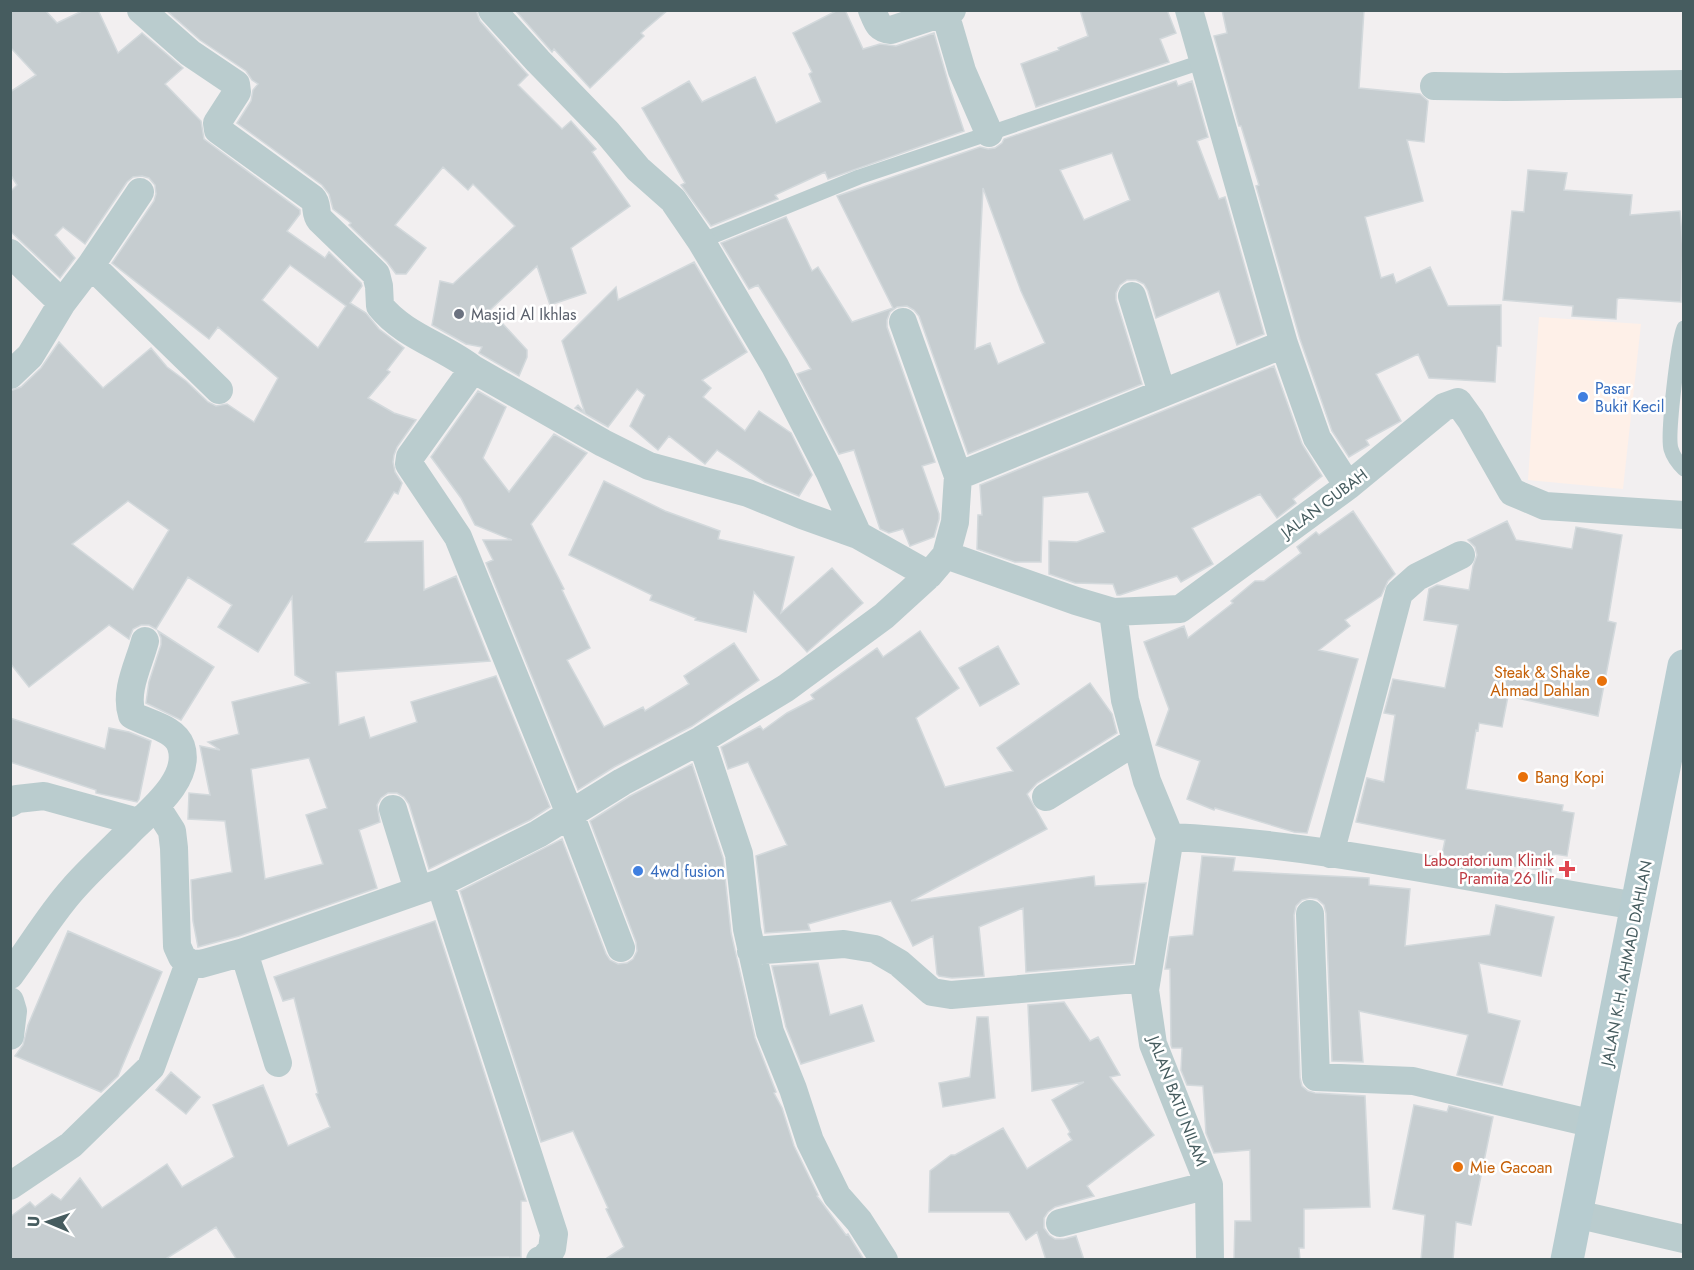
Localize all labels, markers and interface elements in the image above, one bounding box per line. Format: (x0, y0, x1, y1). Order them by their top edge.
place label: Masjid Al Ikhlas (471, 303, 576, 326)
marker: Masjid Al Ikhlas (452, 307, 466, 321)
place label: Pasar Bukit Kecil (1595, 377, 1664, 418)
marker: Pasar Bukit Kecil (1576, 390, 1590, 404)
street label: JALAN GUBAH (1275, 463, 1372, 545)
place label: Steak & Shake Ahmad Dahlan (1490, 661, 1590, 702)
marker: Steak & Shake Ahmad Dahlan (1595, 674, 1609, 688)
place label: Bang Kopi (1535, 766, 1605, 789)
marker: Bang Kopi (1516, 770, 1530, 784)
place label: Laboratorium Klinik Pramita 26 Ilir (1424, 849, 1555, 890)
street label: JALAN K.H. AHMAD DAHLAN (1595, 858, 1658, 1070)
place label: 4wd fusion (650, 860, 725, 883)
marker: Laboratorium Klinik Pramita 26 Ilir (1558, 860, 1576, 878)
marker: 4wd fusion (631, 864, 645, 878)
street label: JALAN BATU NILAM (1141, 1031, 1213, 1170)
place label: Mie Gacoan (1470, 1156, 1553, 1179)
marker: Mie Gacoan (1451, 1160, 1465, 1174)
north arrow (18, 1192, 78, 1252)
text: U (22, 1215, 45, 1228)

